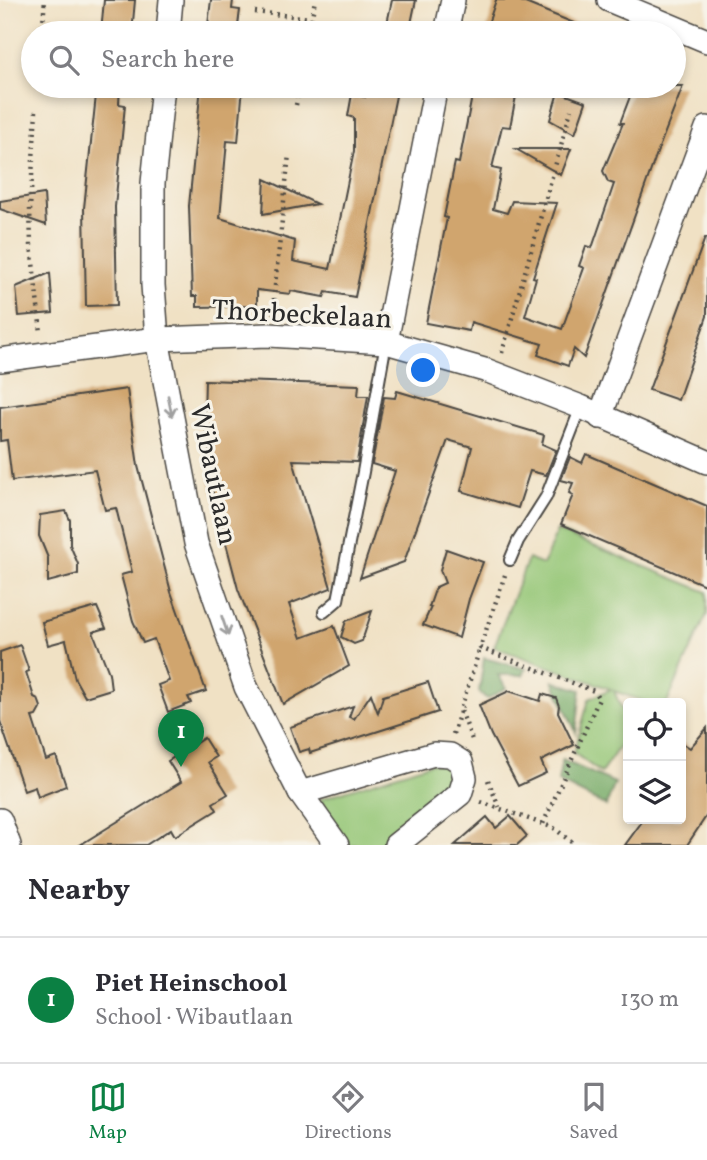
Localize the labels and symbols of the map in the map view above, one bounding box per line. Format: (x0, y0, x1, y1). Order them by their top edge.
street label: Thorbeckelaan (211, 291, 393, 340)
your location (406, 353, 440, 387)
one-way arrow (164, 394, 177, 417)
street label: Wibautlaan (179, 400, 247, 549)
one-way arrow (220, 615, 232, 637)
pin: 1 (158, 709, 204, 767)

